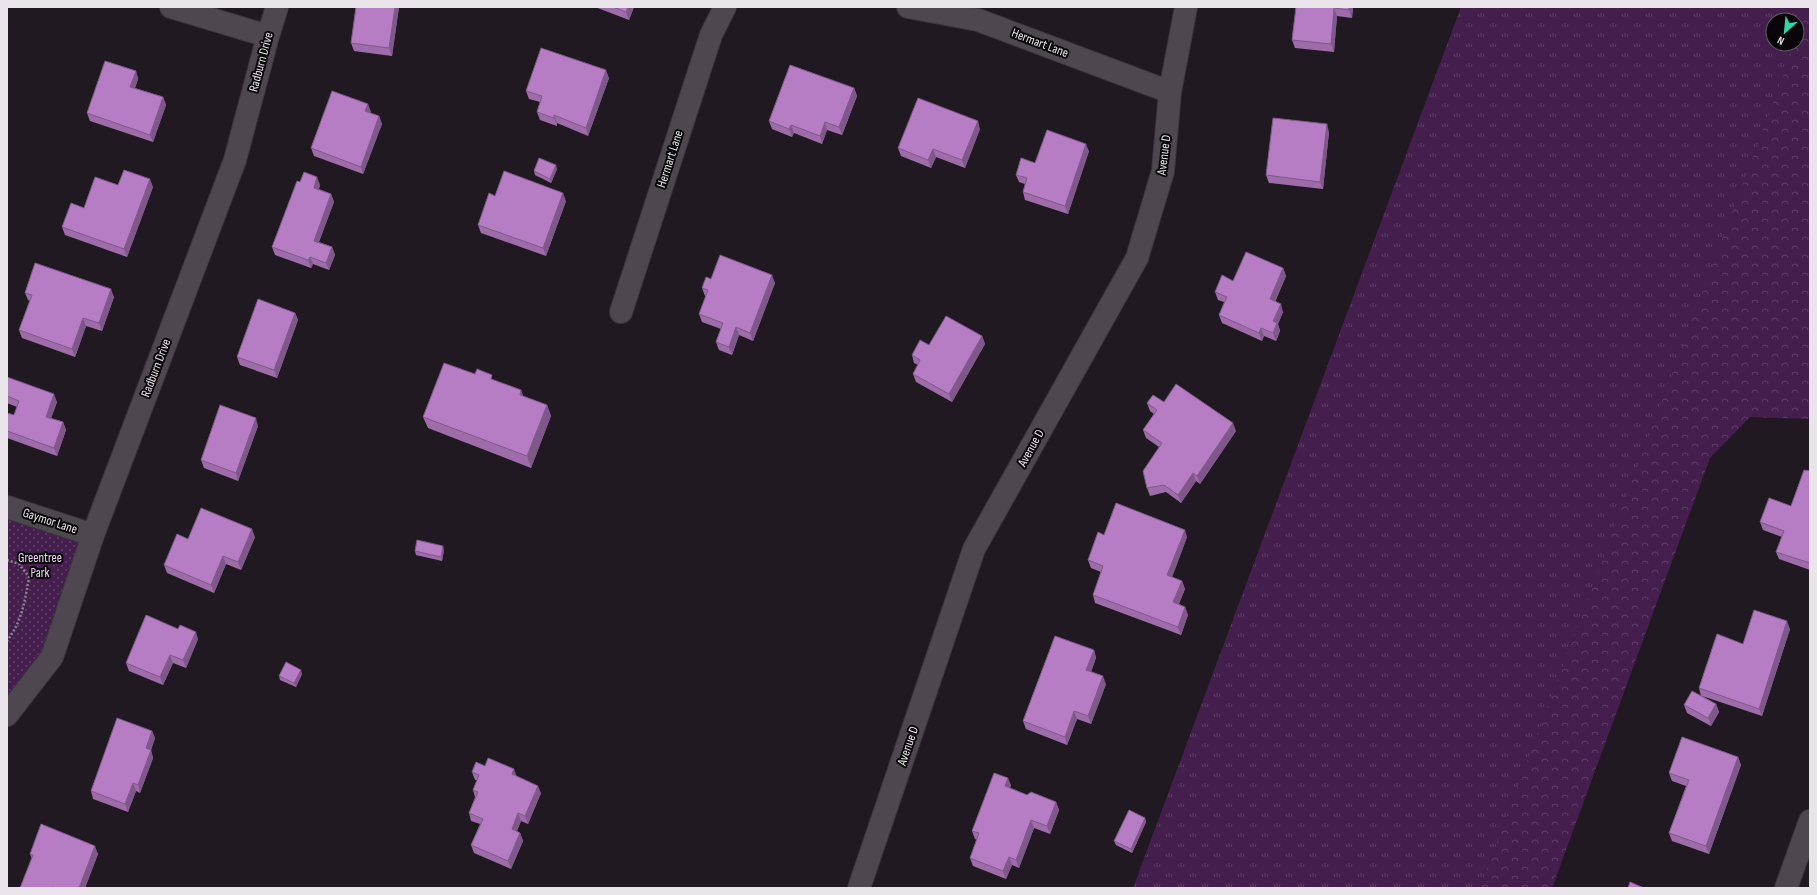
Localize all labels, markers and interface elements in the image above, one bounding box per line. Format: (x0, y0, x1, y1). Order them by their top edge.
north arrow (1765, 12, 1805, 52)
street label: Hermart Lane (1009, 25, 1071, 61)
street label: Radburn Drive (245, 30, 277, 94)
text: N (1775, 33, 1786, 48)
street label: Hermart Lane (653, 128, 687, 190)
street label: Avenue D (1153, 134, 1174, 177)
street label: Radburn Drive (138, 337, 174, 399)
street label: Avenue D (1014, 427, 1048, 470)
street label: Gaymor Lane (21, 505, 79, 537)
park label: Greentree Park (18, 550, 62, 581)
street label: Avenue D (894, 724, 922, 769)

